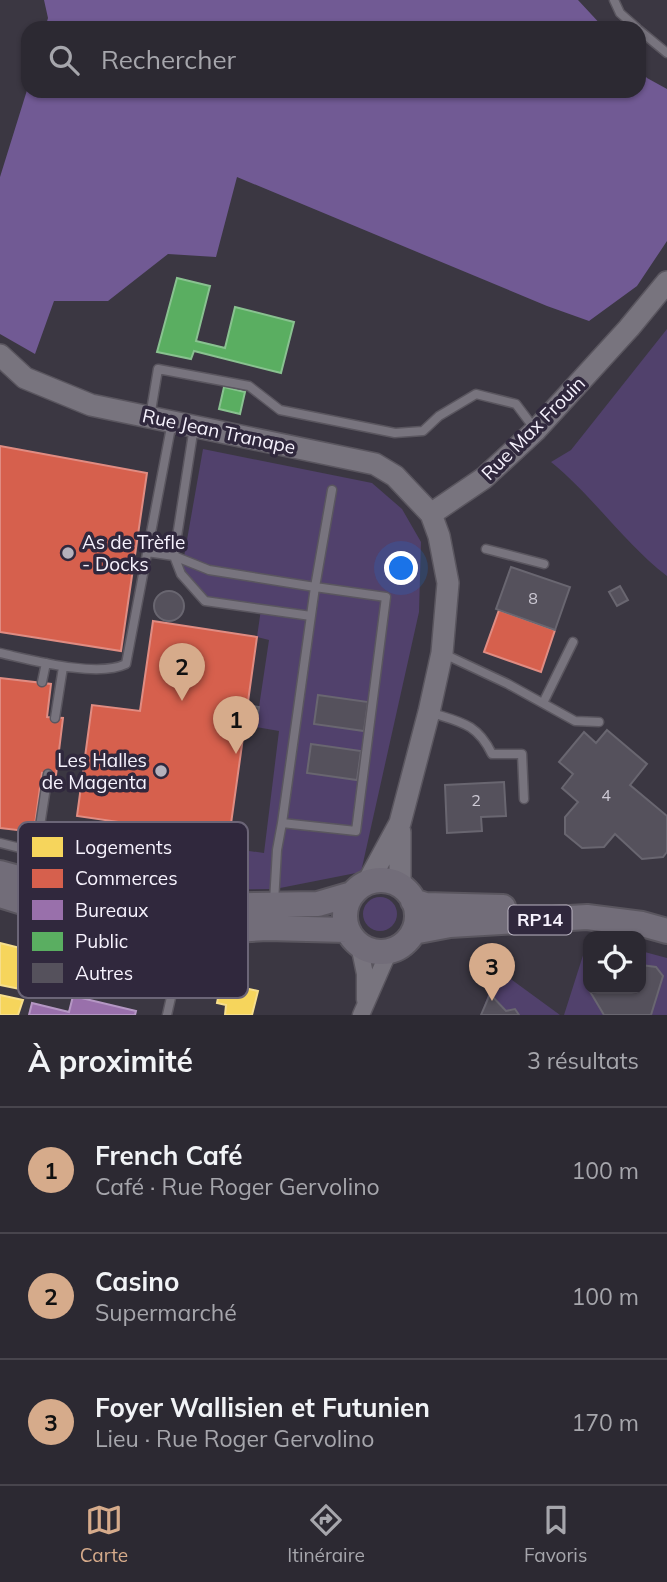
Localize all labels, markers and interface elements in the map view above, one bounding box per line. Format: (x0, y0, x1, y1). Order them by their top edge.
search box (21, 21, 646, 98)
icon: search (45, 41, 83, 79)
text: Rechercher (101, 43, 236, 76)
street label: Rue Max Frouin (476, 371, 590, 485)
street label: Rue Jean Tranape (140, 403, 298, 459)
place label: As de Trèfle - Docks (82, 530, 185, 576)
marker: As de Trèfle - Docks (60, 545, 76, 561)
your location (384, 551, 418, 585)
house number: 8 (528, 588, 538, 608)
pin: 2 (159, 643, 205, 701)
pin: 1 (213, 696, 259, 754)
place label: Les Halles de Magenta (42, 748, 147, 794)
marker: Les Halles de Magenta (153, 763, 169, 779)
house number: 4 (601, 785, 611, 805)
house number: 2 (471, 790, 481, 810)
legend (18, 822, 248, 998)
text: Logements (75, 835, 172, 859)
text: Commerces (75, 866, 178, 890)
text: Bureaux (75, 898, 149, 922)
road number: RP14 (508, 905, 572, 934)
text: Public (75, 929, 128, 953)
map controls (583, 931, 646, 994)
button: locate (583, 931, 646, 994)
pin: 3 (469, 943, 515, 1001)
text: Autres (75, 961, 133, 985)
text: À proximité (28, 1042, 193, 1080)
text: 3 résultats (527, 1046, 639, 1075)
text: French Café (95, 1139, 242, 1172)
text: 1 (44, 1156, 58, 1185)
text: 100 m (571, 1156, 639, 1185)
text: Café · Rue Roger Gervolino (95, 1172, 380, 1201)
text: Casino (95, 1265, 179, 1298)
text: 2 (44, 1282, 58, 1311)
text: 100 m (571, 1282, 639, 1311)
text: Supermarché (95, 1298, 237, 1327)
text: Foyer Wallisien et Futunien (95, 1391, 430, 1424)
text: 3 (44, 1408, 58, 1437)
text: 170 m (571, 1408, 639, 1437)
text: Lieu · Rue Roger Gervolino (95, 1424, 374, 1453)
tab: Carte (80, 1501, 128, 1567)
tab: Itinéraire (287, 1501, 365, 1567)
tab: Favoris (524, 1501, 587, 1567)

